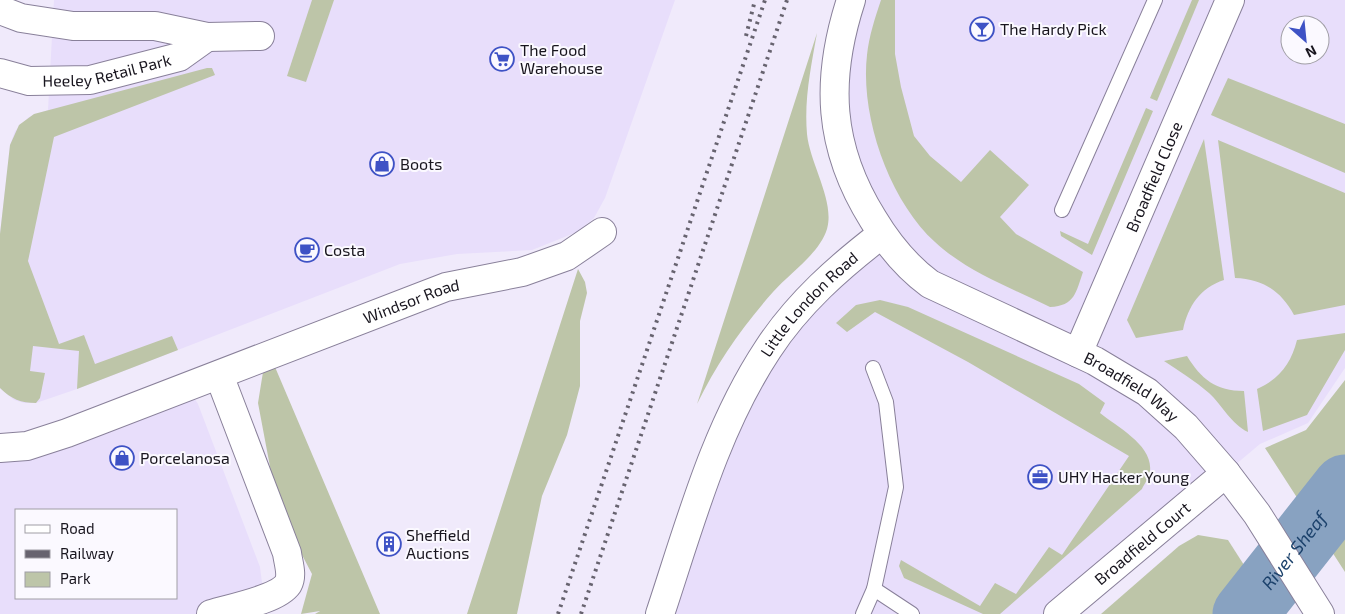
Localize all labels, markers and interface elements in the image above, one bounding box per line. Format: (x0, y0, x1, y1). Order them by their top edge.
north arrow (1280, 15, 1330, 65)
bar icon: The Hardy Pick (969, 16, 995, 42)
place label: The Hardy Pick (1000, 19, 1107, 38)
place label: The Food Warehouse (520, 40, 603, 77)
text: N (1303, 42, 1319, 62)
supermarket icon: The Food Warehouse (489, 46, 515, 72)
street label: Heeley Retail Park (42, 49, 173, 90)
street label: Broadfield Close (1121, 118, 1186, 235)
shop icon: Boots (369, 151, 395, 177)
place label: Boots (400, 154, 442, 173)
cafe icon: Costa (294, 237, 320, 263)
place label: Costa (324, 240, 365, 259)
street label: Little London Road (756, 247, 861, 360)
street label: Windsor Road (360, 275, 461, 327)
street label: Broadfield Way (1081, 347, 1184, 425)
shop icon: Porcelanosa (109, 445, 135, 471)
place label: Porcelanosa (140, 448, 230, 467)
office icon: UHY Hacker Young (1027, 464, 1053, 490)
place label: UHY Hacker Young (1058, 467, 1189, 486)
street label: Broadfield Court (1090, 497, 1194, 588)
water label: River Sheaf (1256, 505, 1332, 594)
legend (15, 509, 178, 599)
text: Road (60, 519, 95, 537)
place label: Sheffield Auctions (406, 525, 470, 562)
building icon: Sheffield Auctions (376, 531, 402, 557)
text: Railway (60, 544, 114, 562)
text: Park (60, 569, 91, 587)

